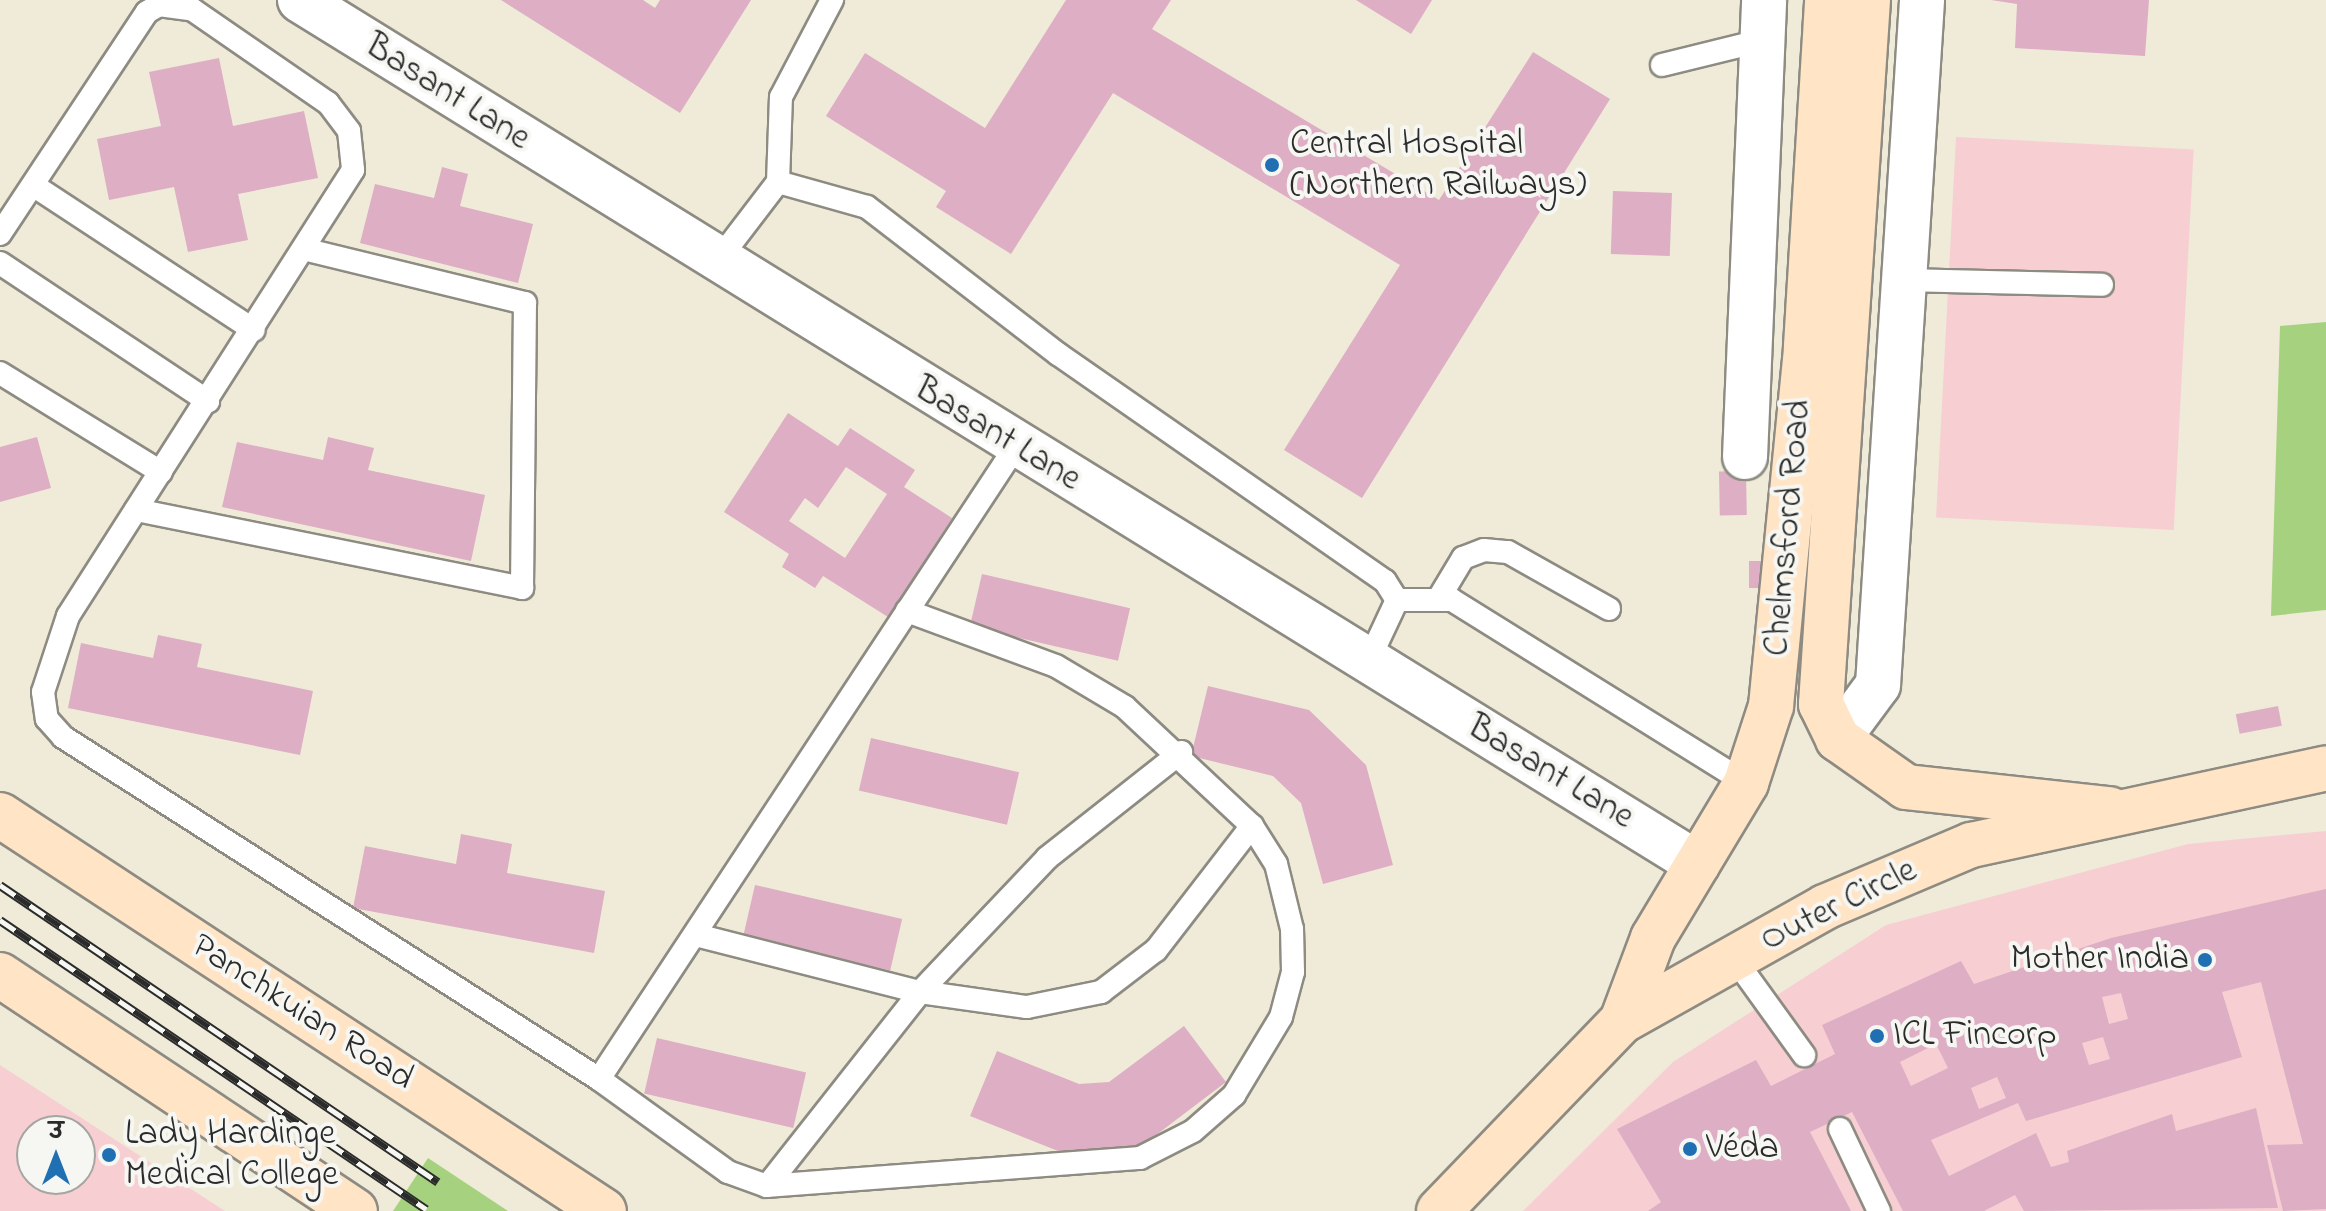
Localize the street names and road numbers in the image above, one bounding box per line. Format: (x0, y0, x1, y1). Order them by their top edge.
street label: Basant Lane (356, 25, 538, 161)
street label: Basant Lane (906, 368, 1088, 502)
street label: Chelmsford Road (1756, 398, 1822, 658)
street label: Basant Lane (1459, 706, 1641, 840)
street label: Outer Circle (1754, 850, 1924, 962)
street label: Panchkuian Road (183, 925, 421, 1101)

